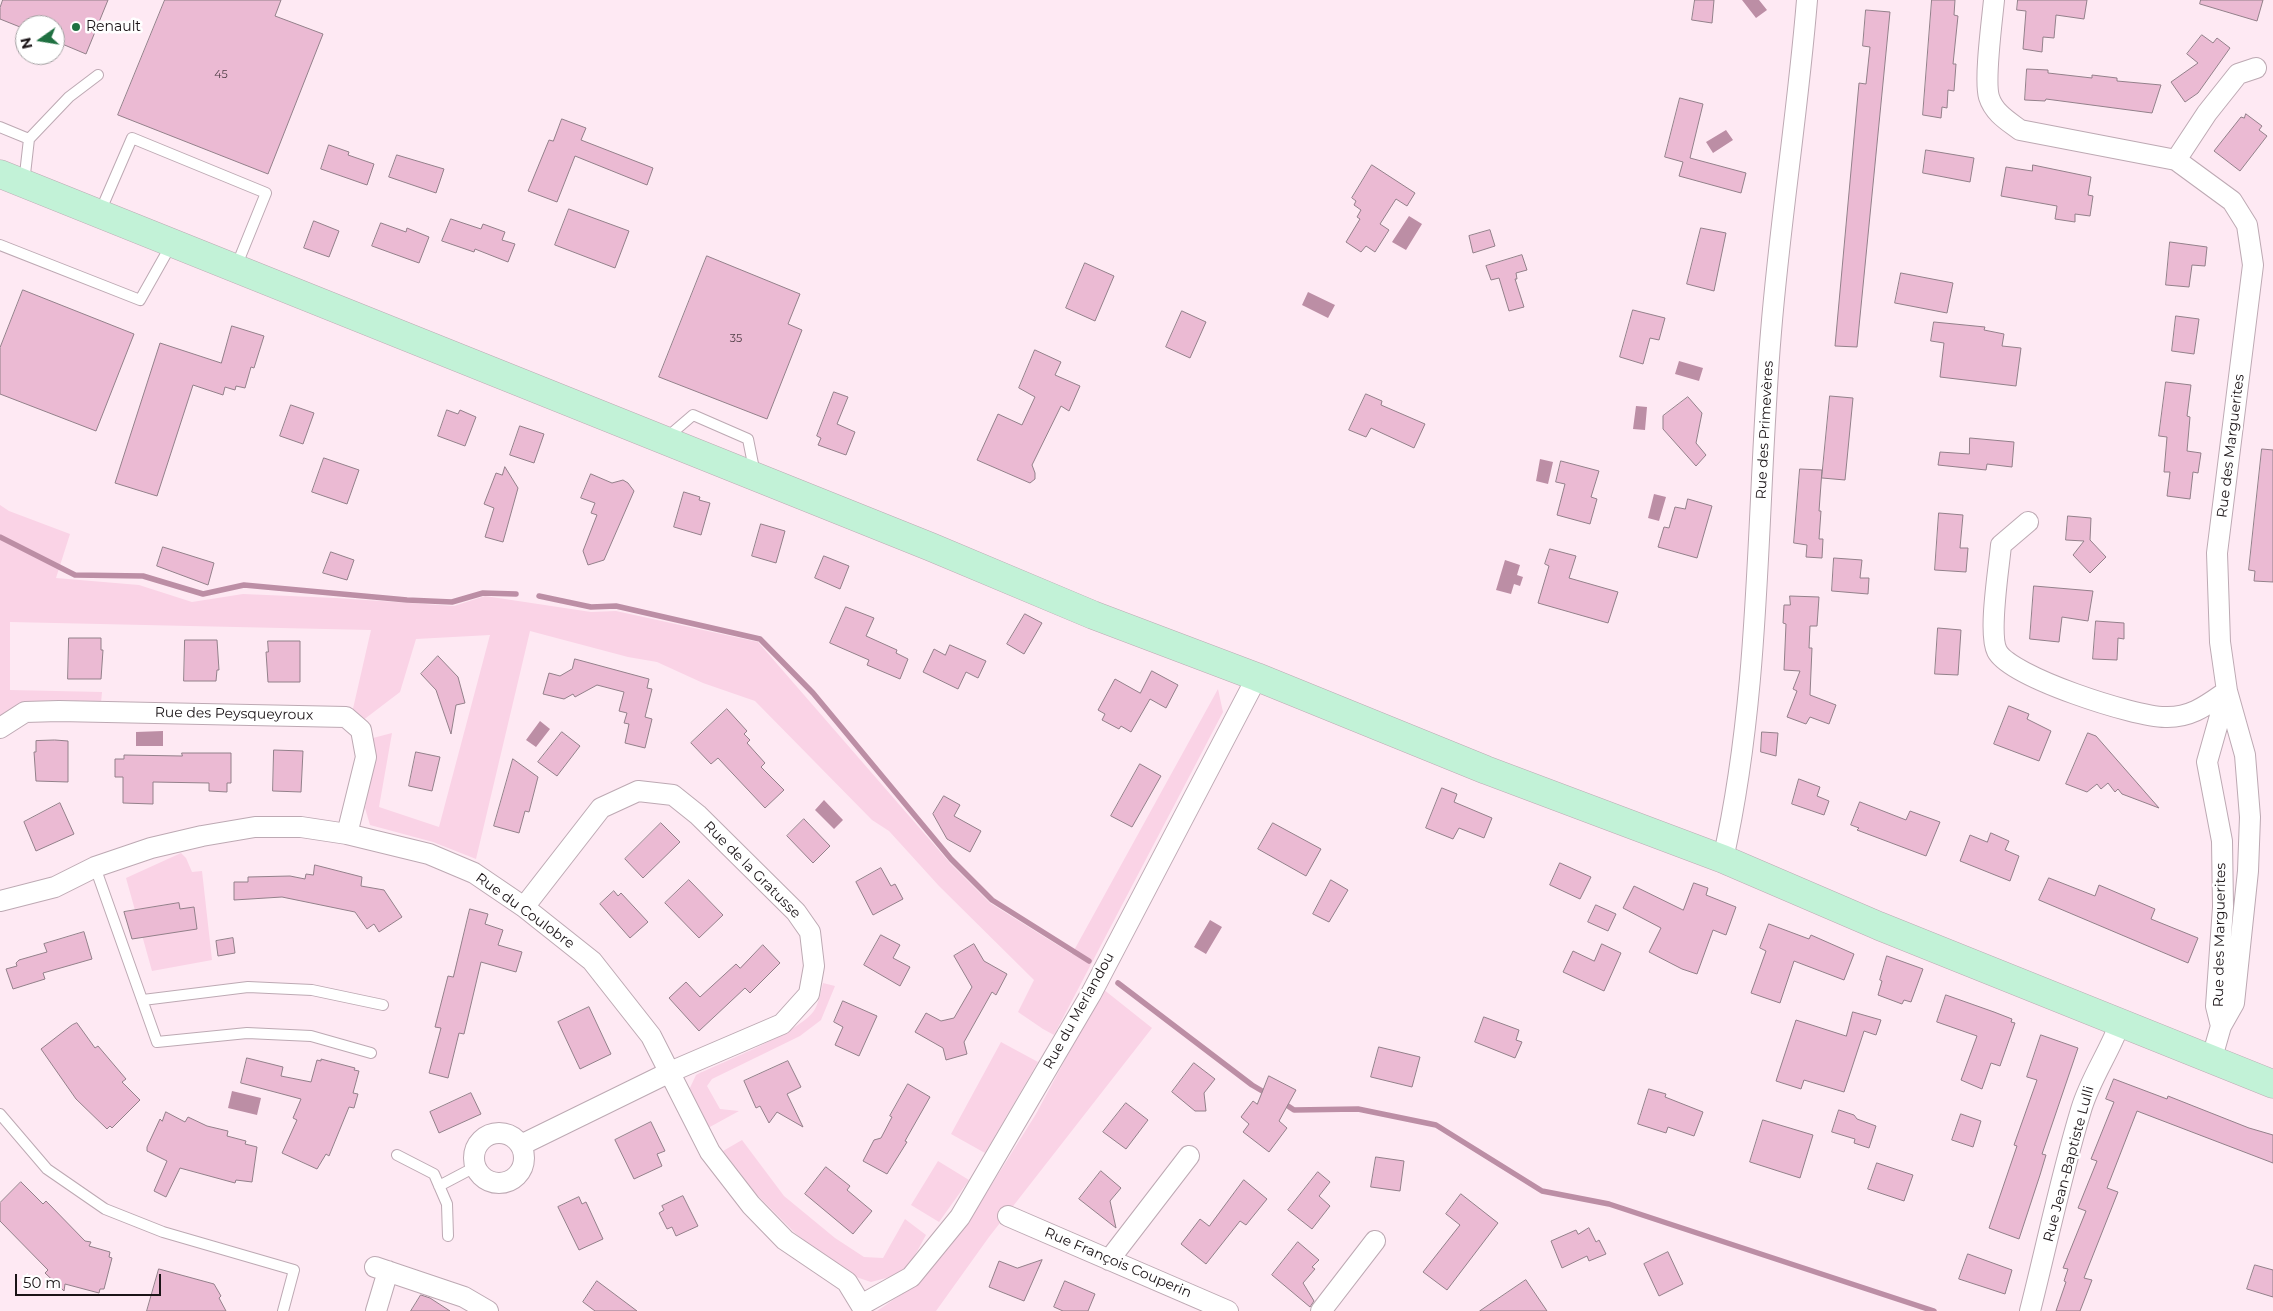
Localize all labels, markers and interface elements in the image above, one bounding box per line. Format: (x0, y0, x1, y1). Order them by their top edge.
north arrow (15, 15, 65, 65)
place label: Renault (86, 19, 141, 35)
marker: Renault (70, 21, 82, 33)
text: N (16, 36, 36, 51)
house number: 45 (214, 68, 228, 82)
house number: 35 (730, 332, 742, 346)
street label: Rue des Primevères (1753, 360, 1777, 500)
street label: Rue des Marguerites (2214, 373, 2248, 519)
street label: Rue des Peysqueyroux (155, 704, 313, 724)
street label: Rue de la Gratusse (700, 818, 804, 922)
street label: Rue des Marguerites (2210, 863, 2230, 1007)
street label: Rue du Coulobre (472, 870, 578, 952)
street label: Rue du Merlandou (1040, 950, 1118, 1072)
street label: Rue Jean-Baptiste Lulli (2040, 1084, 2098, 1244)
street label: Rue François Couperin (1042, 1224, 1194, 1302)
scale bar (18, 1264, 164, 1296)
text: 50 m (23, 1273, 61, 1292)

